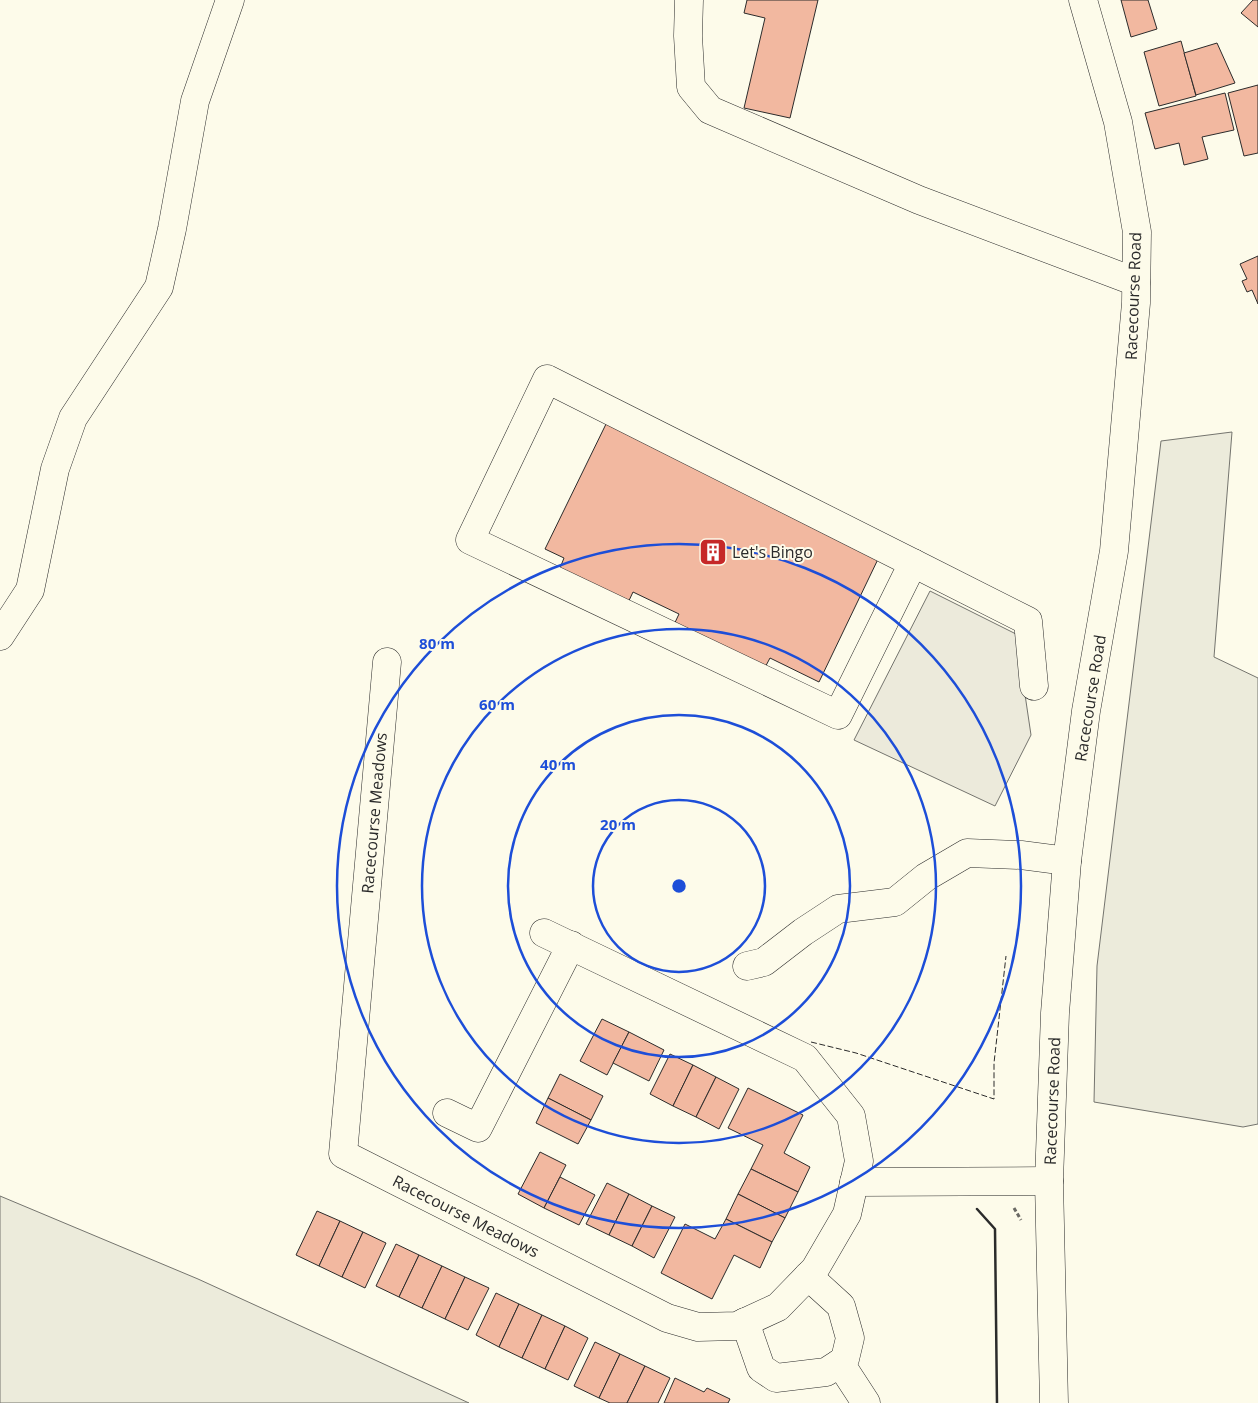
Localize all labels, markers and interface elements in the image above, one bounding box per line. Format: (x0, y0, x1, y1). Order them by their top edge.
street label: Racecourse Road (1120, 232, 1146, 360)
building icon: Let's Bingo (698, 537, 728, 567)
place label: Let's Bingo (732, 541, 813, 563)
text: 80 m (419, 633, 455, 653)
street label: Racecourse Road (1069, 633, 1111, 763)
text: 60 m (479, 694, 515, 714)
street label: Racecourse Meadows (356, 732, 392, 894)
text: 40 m (540, 754, 576, 774)
text: 20 m (600, 814, 636, 834)
centre of rings (670, 877, 688, 895)
street label: Racecourse Road (1039, 1037, 1065, 1165)
street label: Racecourse Meadows (389, 1170, 543, 1262)

